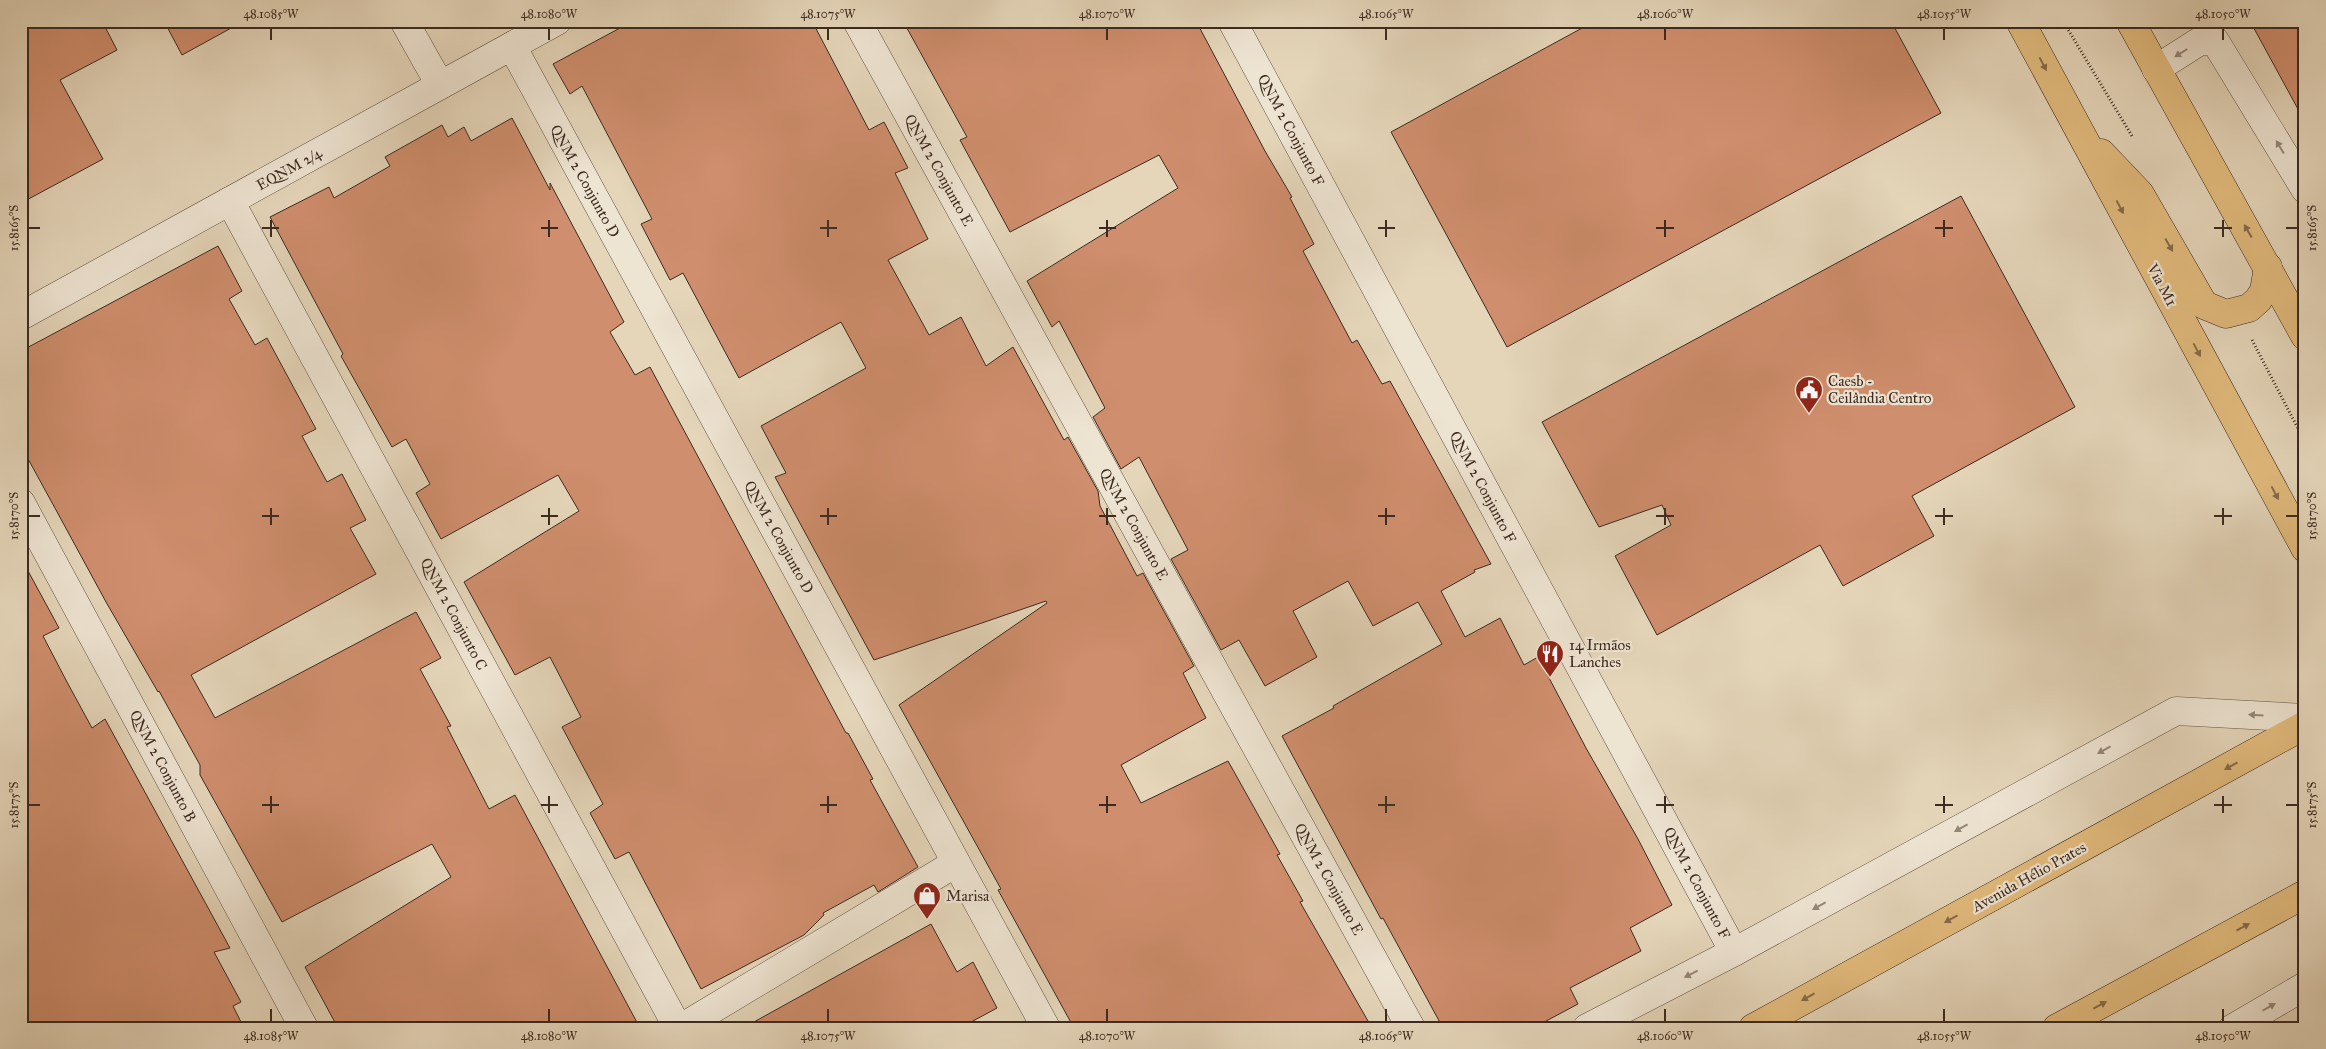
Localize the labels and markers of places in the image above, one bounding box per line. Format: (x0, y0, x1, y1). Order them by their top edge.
place label: Caesb - Ceilândia Centro (1828, 372, 1932, 407)
public building icon: Caesb - Ceilândia Centro (1794, 375, 1824, 414)
place label: 14 Irmãos Lanches (1569, 636, 1631, 671)
restaurant icon: 14 Irmãos Lanches (1535, 639, 1565, 678)
shop icon: Marisa (912, 881, 942, 920)
place label: Marisa (946, 887, 990, 905)

